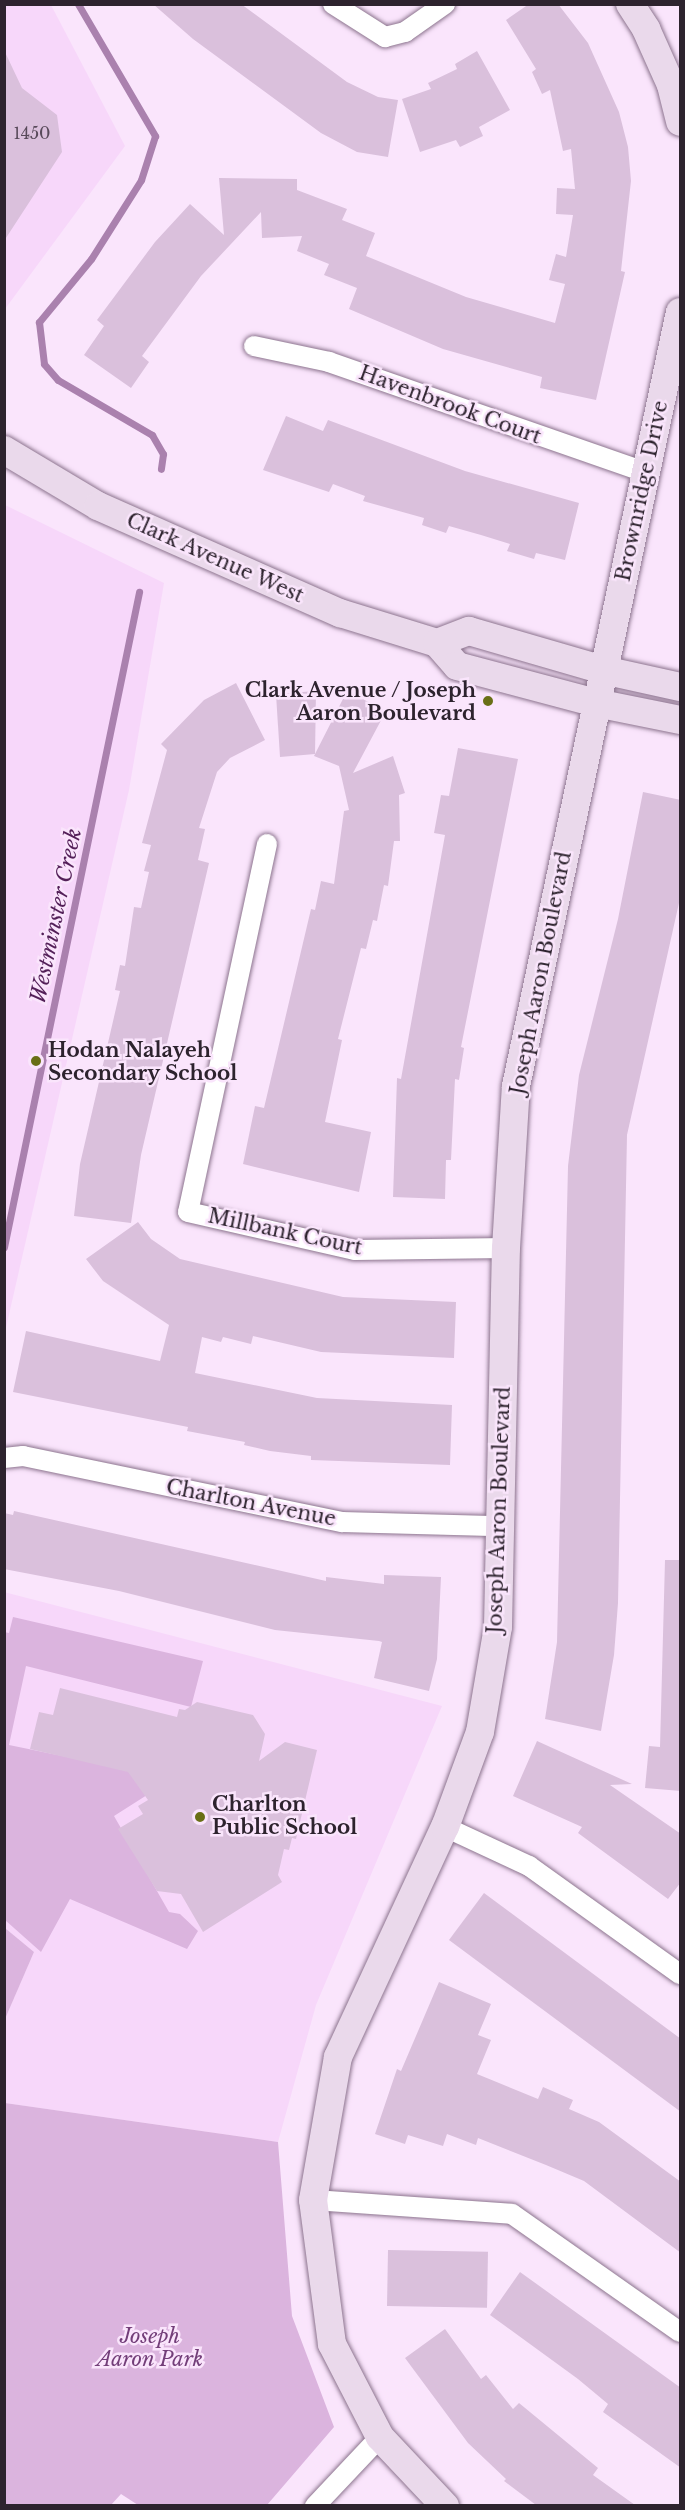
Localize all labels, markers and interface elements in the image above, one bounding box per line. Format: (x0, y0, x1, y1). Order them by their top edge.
house number: 1450 (13, 123, 51, 143)
street label: Havenbrook Court (355, 361, 545, 449)
street label: Brownridge Drive (611, 398, 673, 584)
street label: Clark Avenue West (122, 508, 308, 608)
place label: Clark Avenue / Joseph Aaron Boulevard (243, 678, 476, 725)
marker: Clark Avenue / Joseph Aaron Boulevard (481, 694, 495, 708)
water label: Westminster Creek (25, 826, 87, 1006)
street label: Joseph Aaron Boulevard (506, 849, 576, 1097)
place label: Hodan Nalayeh Secondary School (48, 1038, 238, 1085)
marker: Hodan Nalayeh Secondary School (29, 1054, 43, 1068)
street label: Millbank Court (206, 1204, 364, 1260)
street label: Joseph Aaron Boulevard (483, 1386, 515, 1634)
street label: Charlton Avenue (164, 1475, 338, 1531)
place label: Charlton Public School (212, 1793, 357, 1840)
marker: Charlton Public School (193, 1810, 207, 1824)
park label: Joseph Aaron Park (97, 2325, 203, 2372)

